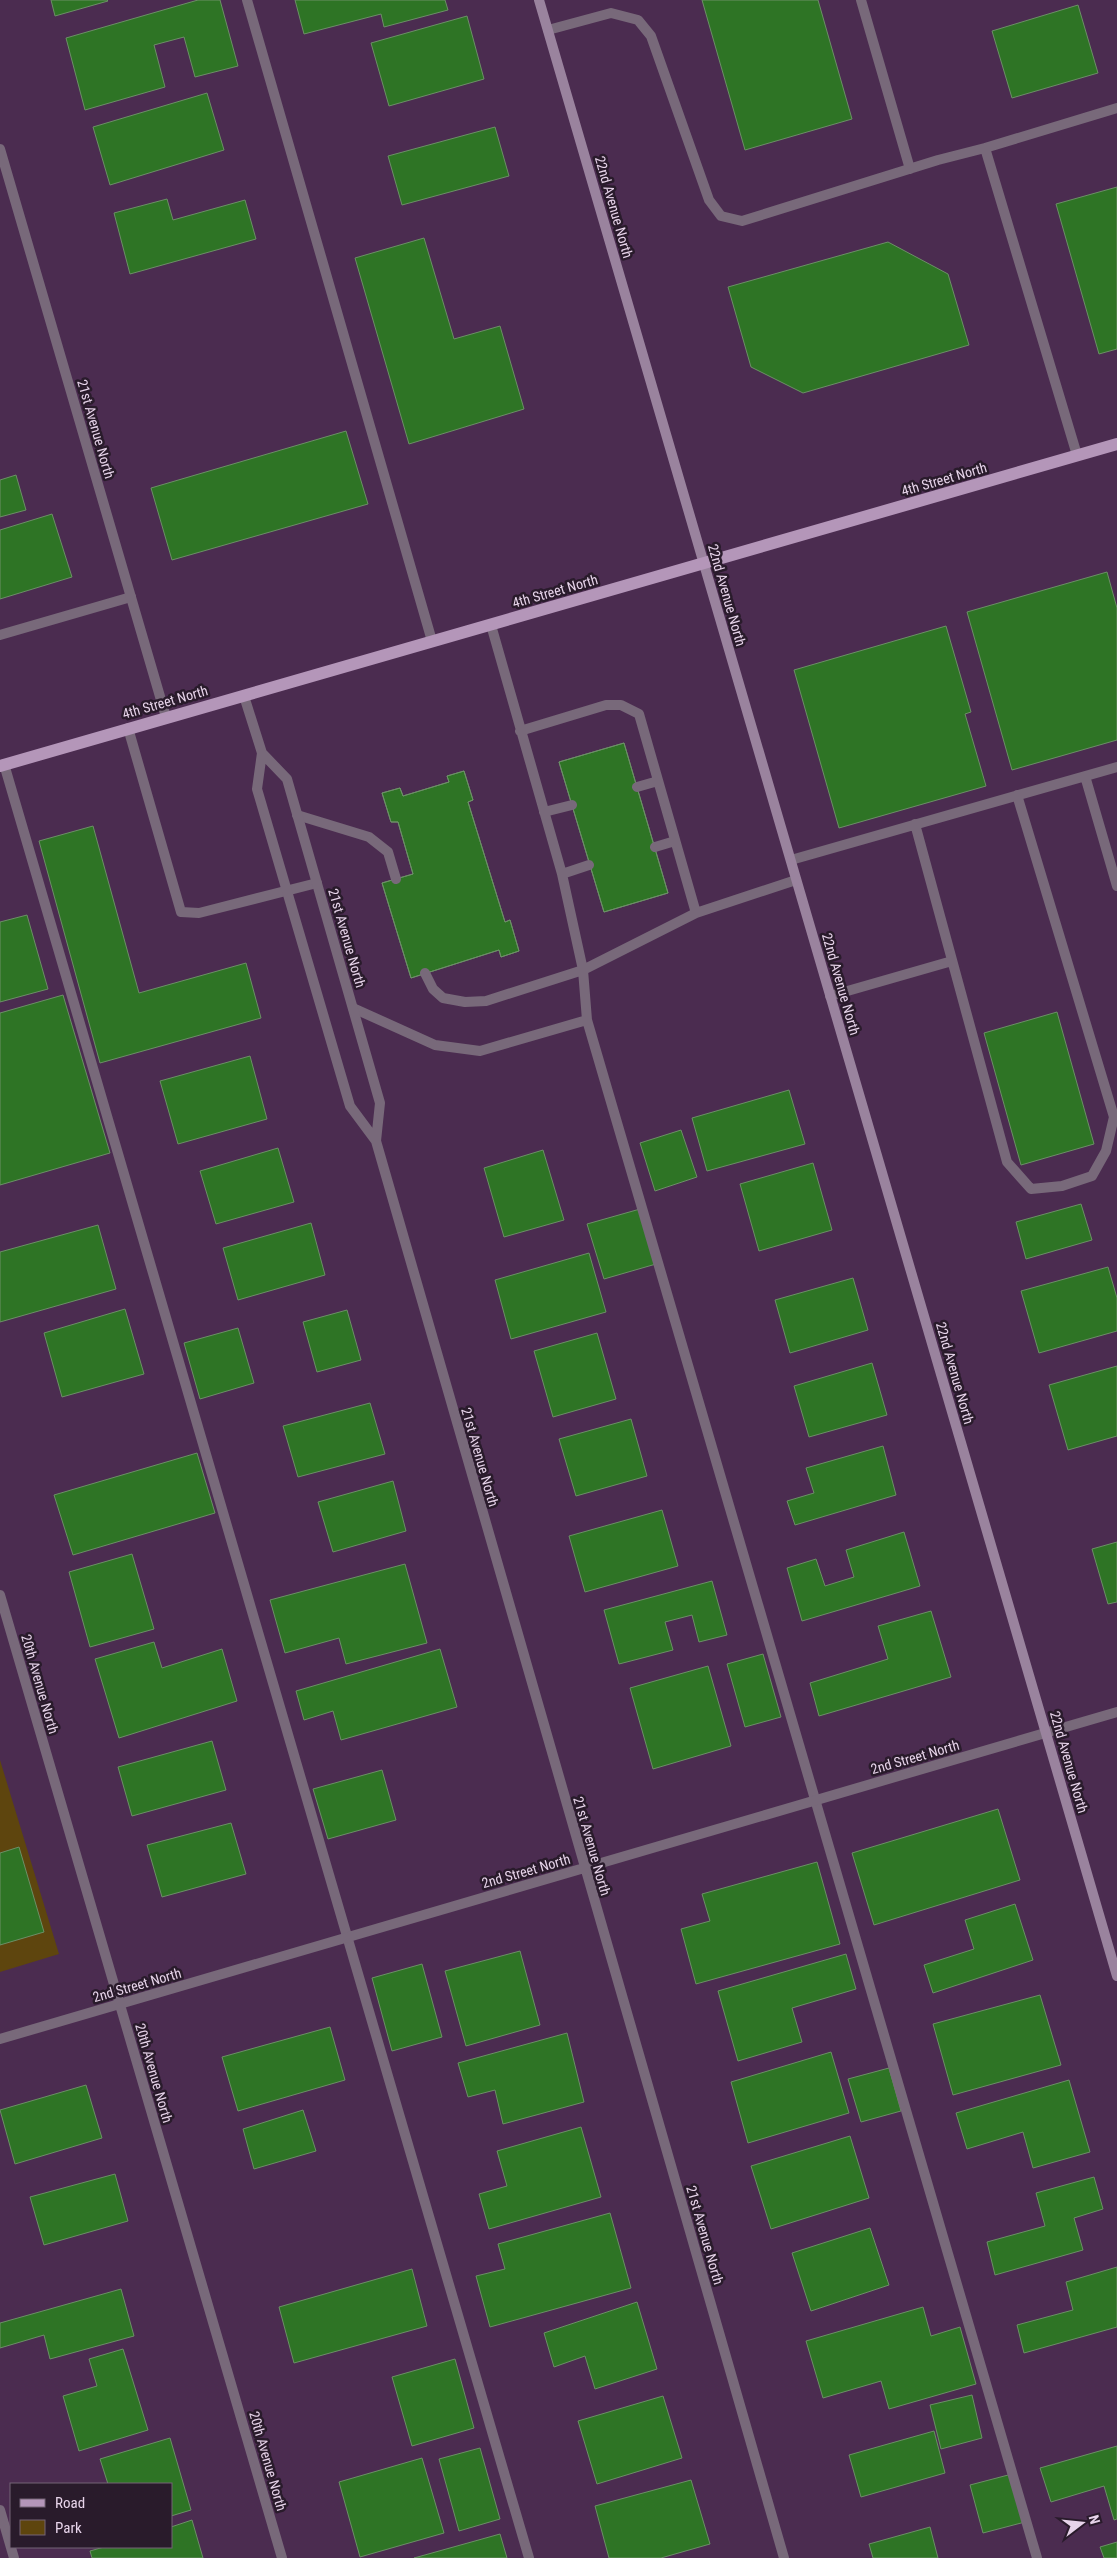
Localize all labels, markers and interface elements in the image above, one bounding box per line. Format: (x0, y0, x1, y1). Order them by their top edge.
street label: 22nd Avenue North (592, 154, 636, 260)
street label: 21st Avenue North (74, 378, 118, 480)
street label: 4th Street North (899, 459, 989, 499)
street label: 22nd Avenue North (705, 542, 749, 648)
street label: 4th Street North (510, 571, 600, 611)
street label: 4th Street North (120, 682, 210, 722)
street label: 21st Avenue North (325, 887, 369, 989)
street label: 22nd Avenue North (819, 931, 863, 1037)
street label: 22nd Avenue North (933, 1320, 977, 1426)
street label: 21st Avenue North (458, 1406, 502, 1508)
street label: 20th Avenue North (18, 1632, 62, 1736)
street label: 22nd Avenue North (1047, 1709, 1091, 1815)
street label: 2nd Street North (869, 1737, 961, 1777)
street label: 21st Avenue North (570, 1795, 614, 1897)
street label: 2nd Street North (480, 1851, 572, 1891)
street label: 2nd Street North (91, 1965, 183, 2005)
street label: 20th Avenue North (132, 2021, 176, 2125)
street label: 21st Avenue North (683, 2184, 727, 2286)
street label: 20th Avenue North (246, 2409, 290, 2513)
legend (10, 2483, 172, 2548)
text: Road (55, 2494, 85, 2512)
north arrow (1057, 2498, 1107, 2548)
text: N (1086, 2513, 1103, 2526)
text: Park (55, 2519, 82, 2537)

